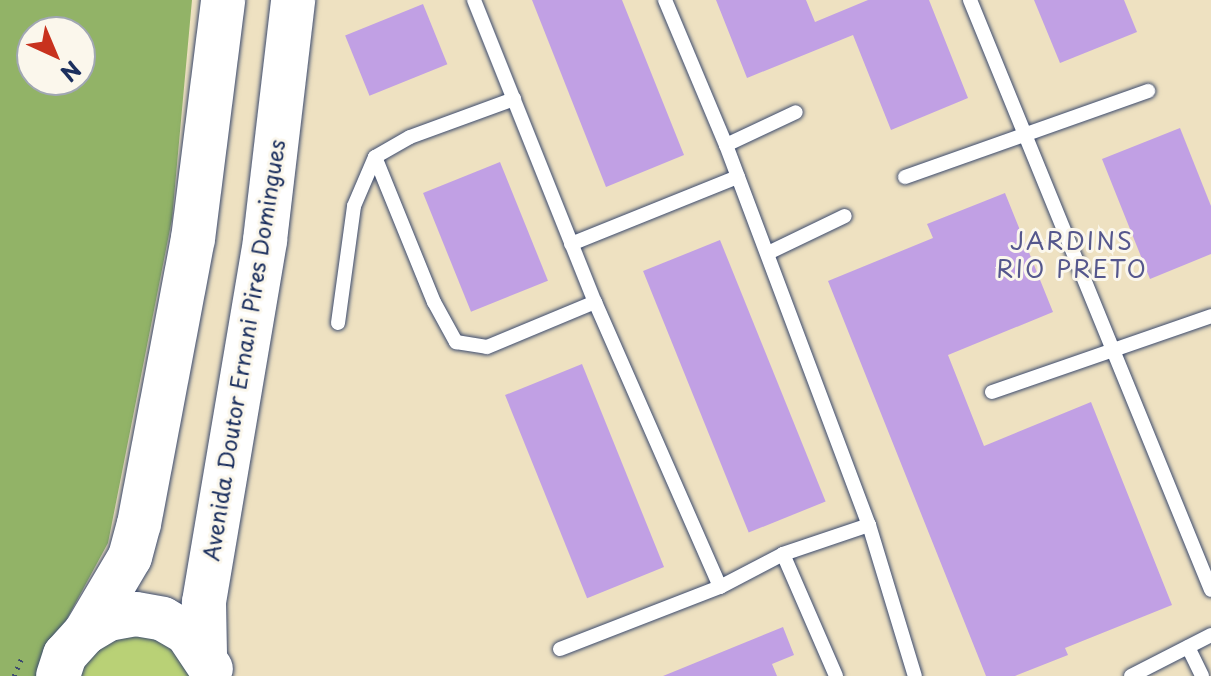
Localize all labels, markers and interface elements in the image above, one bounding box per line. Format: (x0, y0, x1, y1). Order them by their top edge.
north arrow (16, 16, 96, 96)
text: N (54, 54, 89, 90)
street label: Avenida Doutor Ernani Pires Domingues (197, 138, 289, 562)
district label: JARDINS RIO PRETO (997, 227, 1147, 283)

